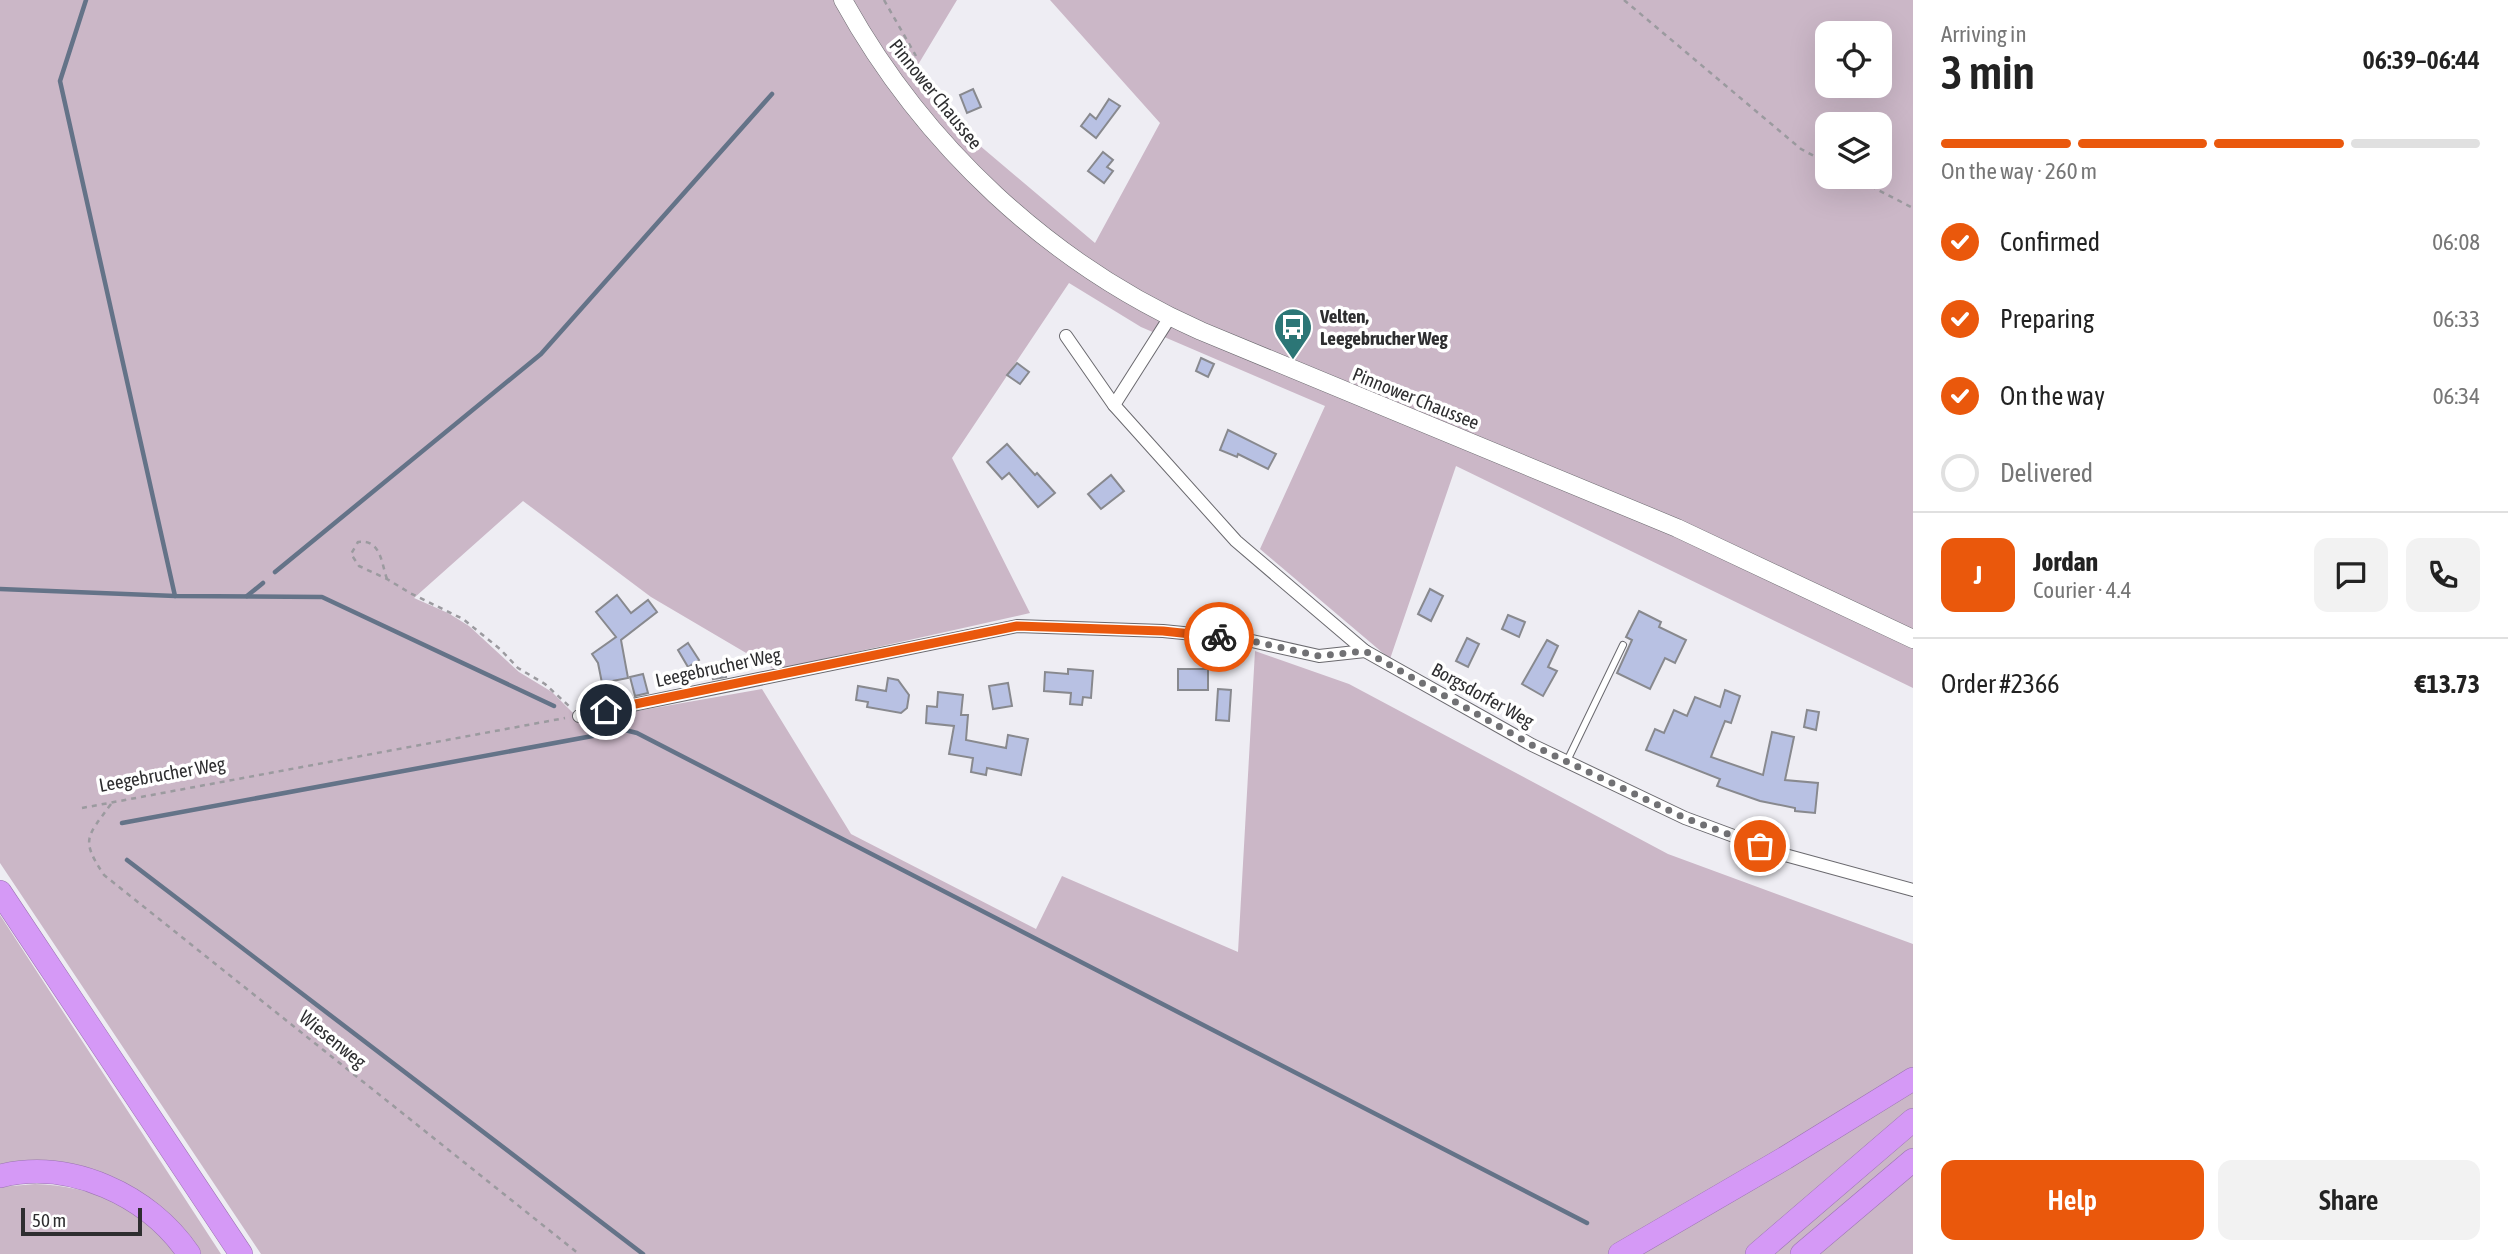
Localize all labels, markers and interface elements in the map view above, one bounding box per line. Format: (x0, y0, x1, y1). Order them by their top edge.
map controls (1815, 21, 1892, 189)
button: locate (1815, 21, 1892, 98)
text: Arriving in (1941, 21, 2027, 47)
street label: Pinnower Chaussee (885, 35, 987, 153)
text: 06:39–06:44 (2363, 45, 2480, 75)
text: 3 min (1941, 46, 2035, 99)
button: layers (1815, 112, 1892, 189)
text: On the way · 260 m (1941, 158, 2097, 184)
icon: check (1941, 223, 1979, 261)
text: Confirmed (2000, 227, 2100, 257)
text: 06:08 (2432, 229, 2480, 255)
icon: check (1941, 300, 1979, 338)
text: Preparing (2000, 304, 2094, 334)
place label: Velten, Leegebrucher Weg (1319, 305, 1449, 349)
bus stop icon: Velten, Leegebrucher Weg (1272, 306, 1314, 361)
text: 06:33 (2433, 306, 2480, 332)
street label: Pinnower Chaussee (1349, 363, 1483, 433)
icon: check (1941, 377, 1979, 415)
text: On the way (2000, 381, 2105, 411)
text: 06:34 (2433, 383, 2480, 409)
text: Delivered (2000, 458, 2093, 488)
button: chat (2314, 538, 2388, 612)
button: phone (2406, 538, 2480, 612)
text: Jordan (2033, 547, 2098, 577)
text: J (1974, 560, 1982, 590)
text: Courier · 4.4 (2033, 577, 2132, 603)
courier (1184, 602, 1254, 672)
icon: bike (1200, 618, 1238, 656)
street label: Leegebrucher Weg (653, 643, 784, 691)
street label: Borgsdorfer Weg (1428, 658, 1539, 732)
text: Order #2366 (1941, 669, 2060, 699)
text: €13.73 (2415, 669, 2480, 699)
pin (576, 680, 636, 740)
icon: home (587, 691, 625, 729)
street label: Leegebrucher Weg (97, 752, 228, 796)
pin (1730, 816, 1790, 876)
icon: bag (1741, 827, 1779, 865)
street label: Wiesenweg (295, 1006, 371, 1073)
button: Help (1941, 1160, 2204, 1240)
button: Share (2218, 1160, 2480, 1240)
scale bar (21, 1205, 142, 1237)
text: 50 m (32, 1209, 66, 1231)

